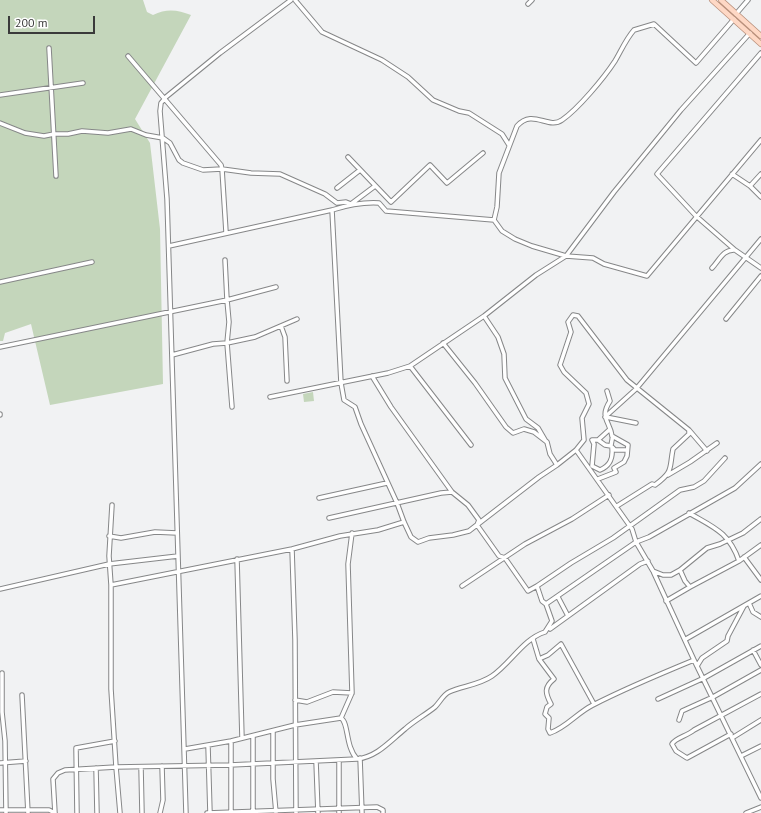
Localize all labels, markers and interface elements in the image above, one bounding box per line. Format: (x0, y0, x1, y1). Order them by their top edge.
scale bar (10, 8, 97, 34)
text: 200 m (15, 15, 48, 30)

